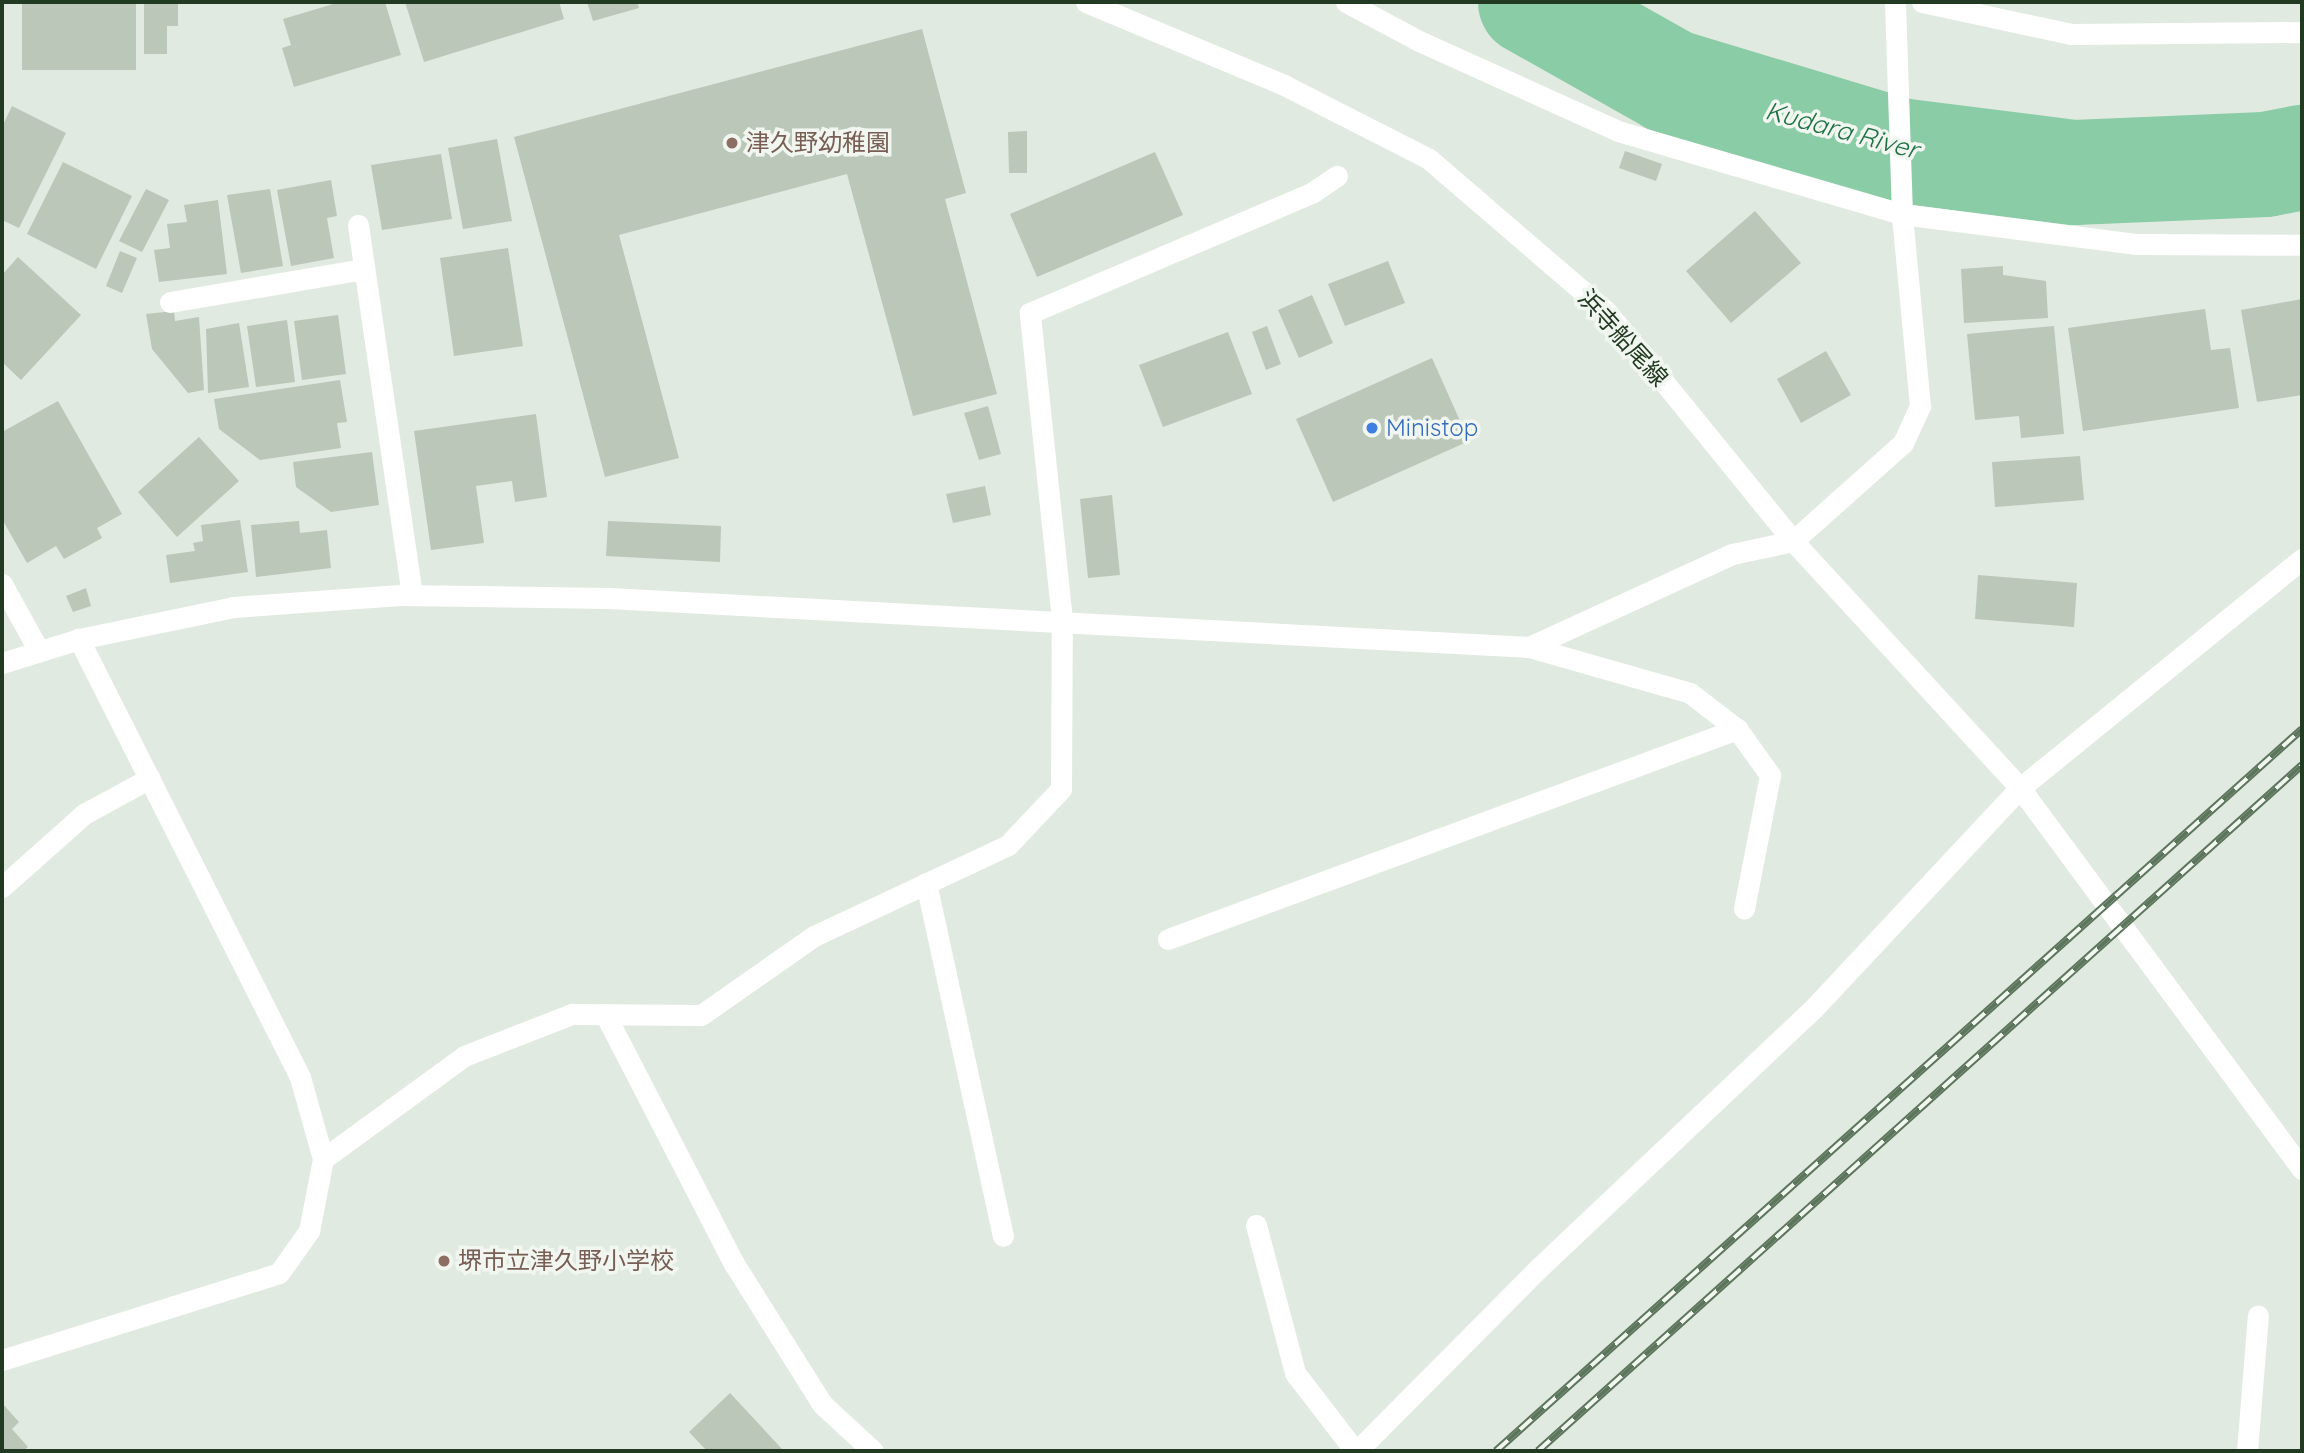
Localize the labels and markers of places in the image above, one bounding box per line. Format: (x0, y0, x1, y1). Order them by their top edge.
place label: 津久野幼稚園 (746, 129, 890, 157)
marker: 津久野幼稚園 (724, 135, 740, 151)
place label: Ministop (1386, 414, 1478, 442)
marker: Ministop (1364, 420, 1380, 436)
place label: 堺市立津久野小学校 (458, 1247, 674, 1275)
marker: 堺市立津久野小学校 (436, 1253, 452, 1269)

